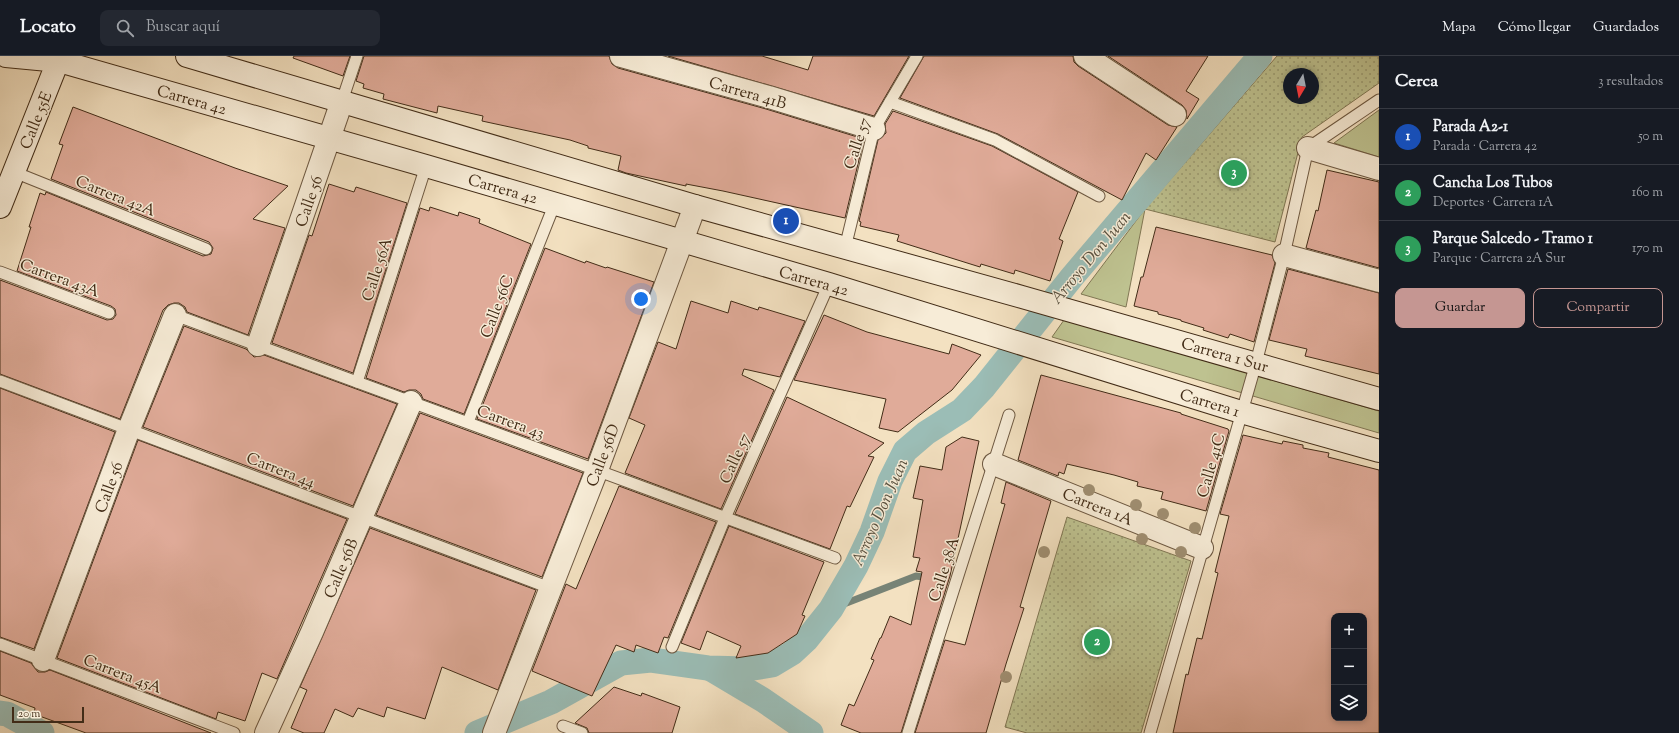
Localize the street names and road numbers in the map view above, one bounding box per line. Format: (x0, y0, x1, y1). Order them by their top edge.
street label: Carrera 41B (706, 72, 789, 116)
street label: Carrera 42 (154, 80, 229, 122)
street label: Calle 55E (15, 88, 59, 153)
street label: Calle 57 (839, 115, 878, 173)
street label: Carrera 42 (465, 169, 540, 211)
street label: Carrera 42A (72, 171, 159, 224)
street label: Calle 56 (291, 173, 330, 231)
street label: Calle 56A (357, 235, 399, 305)
street label: Carrera 43A (16, 254, 102, 304)
street label: Carrera 42 (776, 261, 851, 303)
street label: Calle 56C (476, 272, 521, 342)
street label: Carrera 1 Sur (1178, 333, 1271, 380)
street label: Carrera 1 (1176, 384, 1243, 425)
street label: Carrera 43 (473, 400, 547, 446)
street label: Calle 56D (582, 421, 627, 491)
street label: Calle 57 (715, 430, 758, 488)
street label: Calle 41C (1192, 431, 1233, 501)
street label: Carrera 44 (242, 448, 318, 495)
street label: Calle 56 (90, 459, 130, 517)
street label: Carrera 1A (1058, 484, 1136, 533)
street label: Calle 38A (924, 534, 967, 605)
street label: Calle 56B (319, 535, 365, 603)
street label: Carrera 45A (79, 650, 165, 701)

